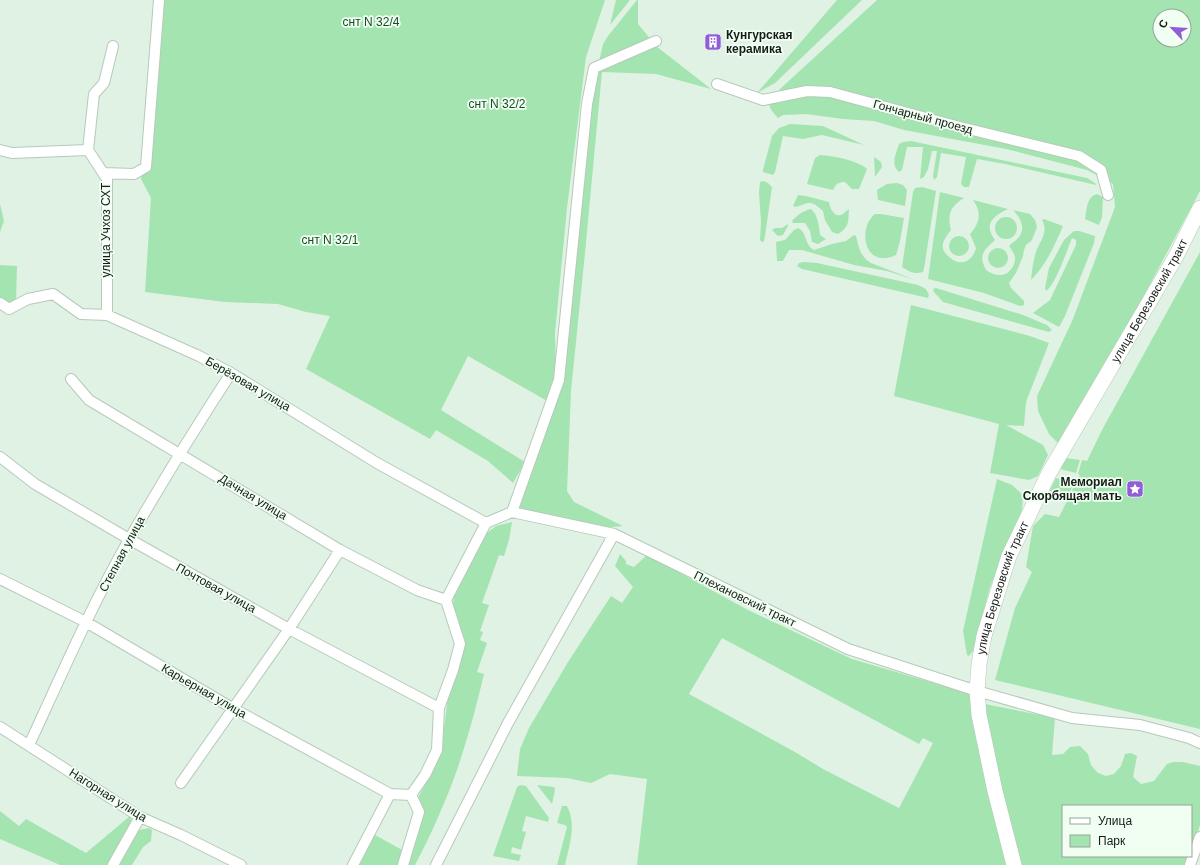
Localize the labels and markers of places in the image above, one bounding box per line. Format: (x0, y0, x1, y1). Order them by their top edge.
place label: Кунгурская керамика (726, 28, 792, 56)
building icon: Кунгурская керамика (703, 32, 723, 52)
place label: Мемориал Скорбящая мать (1023, 475, 1122, 503)
place icon: Мемориал Скорбящая мать (1125, 479, 1145, 499)

